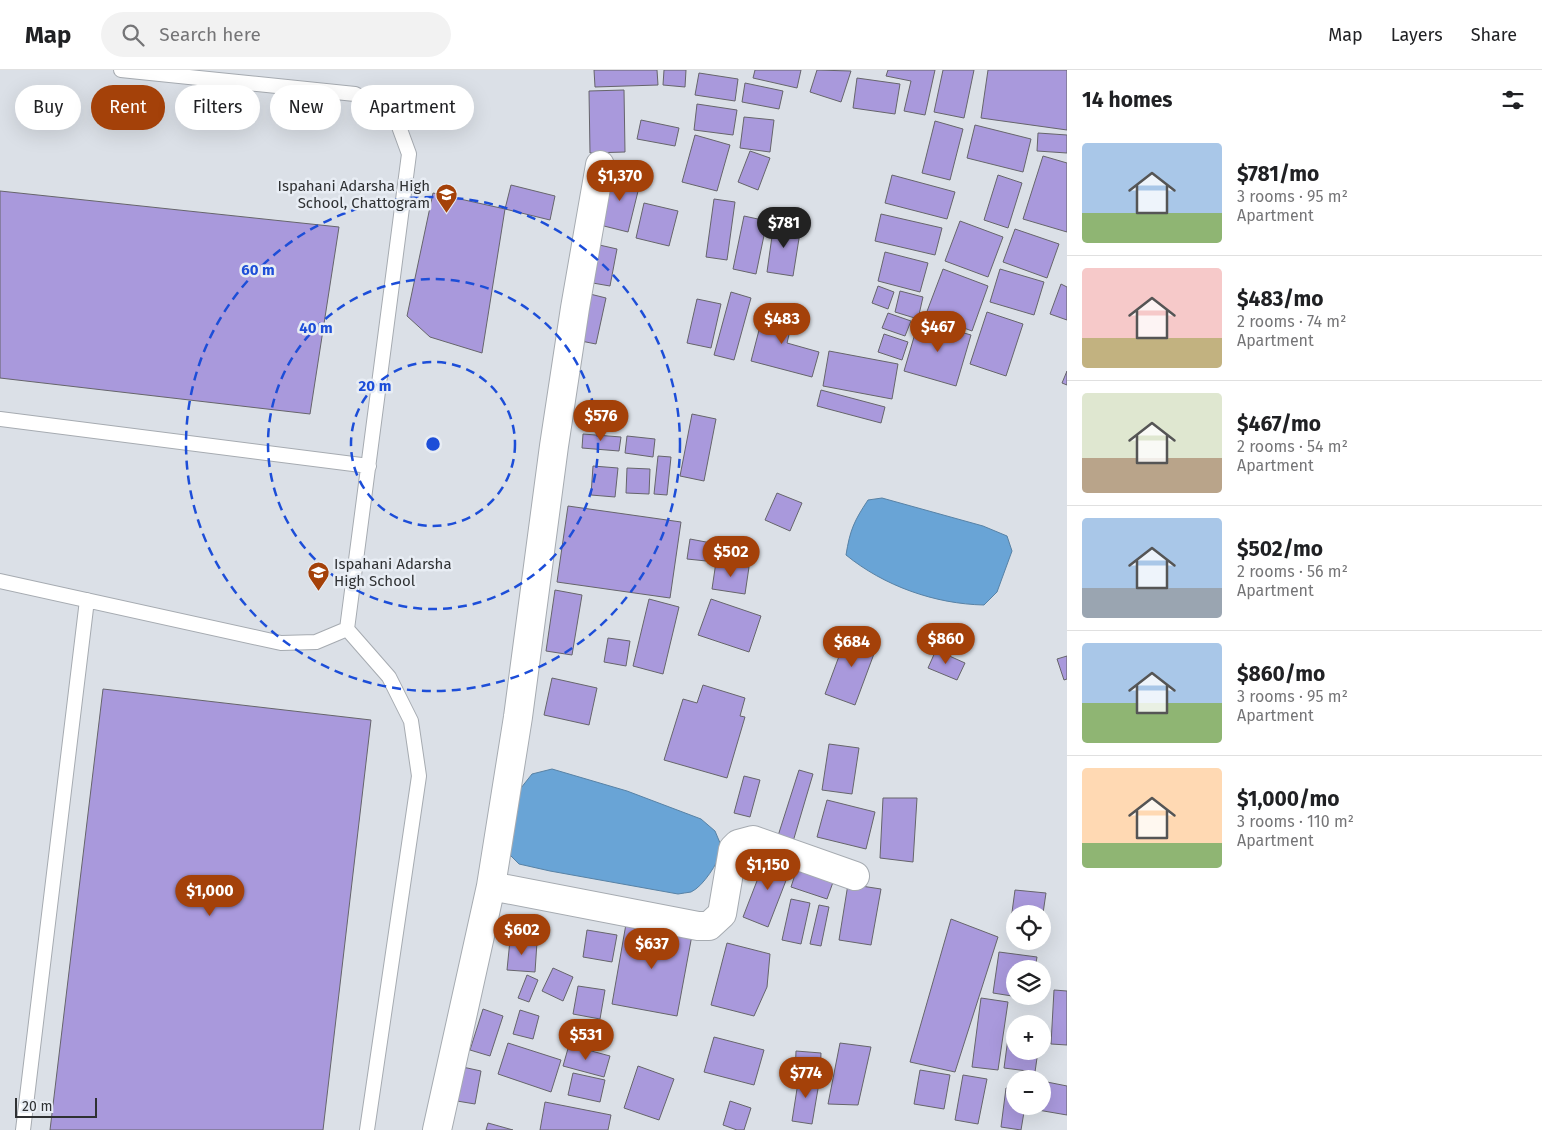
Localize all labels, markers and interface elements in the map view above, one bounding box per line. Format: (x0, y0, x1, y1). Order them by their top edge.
search box (101, 12, 451, 57)
text: Map (25, 21, 71, 49)
icon: search (119, 21, 147, 49)
text: Search here (159, 23, 261, 46)
text: Map (1328, 24, 1363, 46)
text: Layers (1391, 24, 1443, 46)
text: Share (1471, 24, 1517, 46)
chip: Buy (15, 85, 81, 130)
chip: Rent (91, 85, 165, 130)
chip: Filters (175, 85, 260, 130)
chip: New (270, 85, 341, 130)
chip: Apartment (351, 85, 474, 130)
icon: filters (1499, 86, 1527, 114)
text: 14 homes (1082, 87, 1172, 113)
pin: $1,370 (579, 160, 661, 202)
text: $781/mo (1237, 161, 1319, 187)
icon: home (1122, 163, 1182, 223)
text: $1,370 (598, 166, 642, 185)
place label: Ispahani Adarsha High School, Chattogram (277, 177, 430, 212)
school or university icon: Ispahani Adarsha High School, Chattogram (434, 183, 458, 214)
text: 3 rooms · 95 m² (1237, 187, 1348, 206)
pin: $781 (754, 206, 814, 249)
text: Apartment (1237, 206, 1314, 225)
text: $781 (768, 213, 800, 232)
text: 60 m (241, 261, 275, 279)
text: $483/mo (1237, 286, 1323, 312)
icon: home (1122, 288, 1182, 348)
pin: $483 (752, 302, 812, 345)
text: $483 (764, 309, 800, 328)
pin: $467 (908, 310, 968, 353)
text: 2 rooms · 74 m² (1237, 312, 1346, 331)
text: $467 (921, 317, 955, 336)
text: 40 m (299, 319, 333, 337)
text: Apartment (1237, 331, 1314, 350)
text: 20 m (359, 377, 391, 395)
pin: $576 (571, 400, 631, 442)
text: $576 (584, 406, 618, 425)
text: $467/mo (1237, 411, 1321, 437)
icon: home (1122, 413, 1182, 473)
centre of rings (424, 435, 442, 453)
text: 2 rooms · 54 m² (1237, 437, 1348, 456)
text: Apartment (1237, 456, 1314, 475)
pin: $502 (701, 536, 761, 578)
text: $502/mo (1237, 536, 1323, 562)
icon: home (1122, 538, 1182, 598)
text: $502 (714, 542, 748, 561)
place label: Ispahani Adarsha High School (334, 555, 452, 590)
school or university icon: Ispahani Adarsha High School (306, 561, 330, 592)
text: 2 rooms · 56 m² (1237, 562, 1348, 581)
text: Apartment (1237, 581, 1314, 600)
pin: $860 (916, 622, 976, 665)
pin: $684 (822, 626, 882, 668)
text: $860 (928, 629, 964, 648)
text: $684 (834, 632, 870, 651)
text: $860/mo (1237, 661, 1325, 687)
icon: home (1122, 663, 1182, 723)
text: 3 rooms · 95 m² (1237, 687, 1348, 706)
text: Apartment (1237, 706, 1314, 725)
text: $1,000/mo (1237, 786, 1339, 812)
icon: home (1122, 788, 1182, 848)
text: 3 rooms · 110 m² (1237, 812, 1354, 831)
text: Apartment (1237, 831, 1314, 850)
pin: $1,150 (727, 848, 809, 891)
text: $1,150 (746, 855, 790, 874)
pin: $1,000 (169, 874, 251, 917)
text: $1,000 (186, 881, 234, 900)
map controls (1006, 905, 1051, 1115)
button: locate (1006, 905, 1051, 950)
pin: $602 (492, 914, 552, 956)
text: $602 (504, 920, 540, 939)
pin: $637 (622, 928, 682, 970)
text: $637 (635, 934, 669, 953)
button: layers (1006, 960, 1051, 1005)
button: + (1006, 1015, 1051, 1060)
pin: $531 (556, 1018, 616, 1061)
text: $531 (570, 1025, 602, 1044)
pin: $774 (776, 1056, 836, 1099)
text: $774 (790, 1063, 822, 1082)
button: − (1006, 1070, 1051, 1115)
scale bar (15, 1095, 98, 1118)
text: 20 m (22, 1098, 52, 1115)

